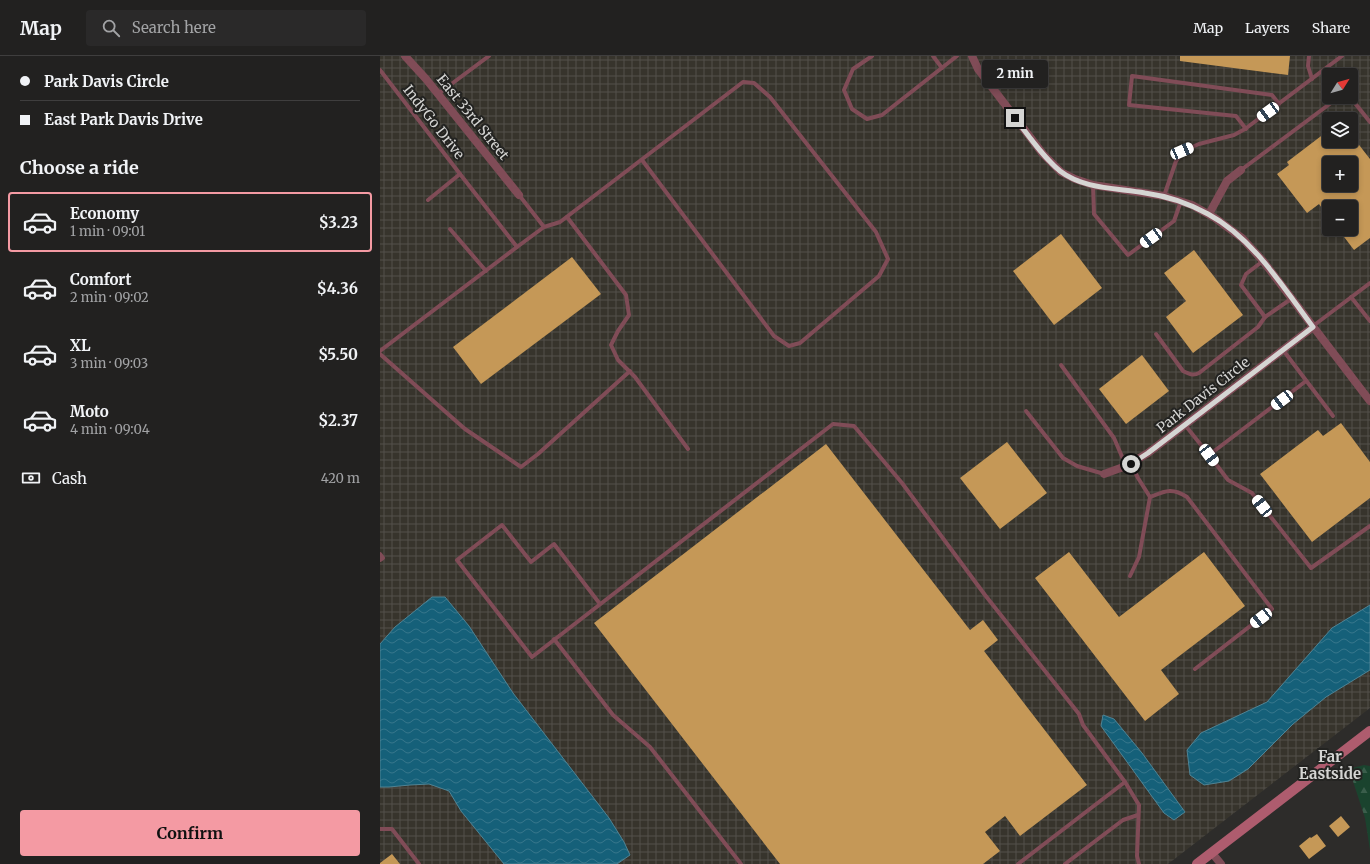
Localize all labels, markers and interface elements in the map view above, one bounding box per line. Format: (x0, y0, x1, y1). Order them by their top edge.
search box (86, 10, 366, 46)
text: Map (20, 16, 62, 40)
icon: search (100, 17, 122, 39)
text: Search here (132, 18, 216, 37)
text: Map (1193, 19, 1223, 37)
text: Layers (1245, 19, 1290, 37)
text: Share (1312, 19, 1350, 37)
callout: 2 min (982, 60, 1048, 88)
text: 2 min (996, 65, 1034, 82)
north arrow (1322, 68, 1358, 104)
map controls (1322, 68, 1358, 236)
street label: East 33rd Street (433, 70, 513, 164)
text: Park Davis Circle (44, 72, 169, 91)
street label: IndyGo Drive (399, 81, 469, 163)
car (1255, 100, 1281, 124)
route end (1006, 109, 1024, 127)
text: East Park Davis Drive (44, 110, 203, 129)
button: layers (1322, 112, 1358, 148)
car (1169, 141, 1195, 161)
text: Choose a ride (20, 156, 139, 179)
button: + (1322, 156, 1358, 192)
button: − (1322, 200, 1358, 236)
icon: car (22, 204, 58, 240)
text: Economy (70, 204, 139, 223)
text: $3.23 (319, 213, 358, 232)
text: 1 min · 09:01 (70, 223, 145, 240)
car (1138, 226, 1164, 250)
icon: car (22, 270, 58, 306)
text: Comfort (70, 270, 131, 289)
text: $4.36 (317, 279, 358, 298)
text: 2 min · 09:02 (70, 289, 149, 306)
icon: car (22, 336, 58, 372)
text: XL (70, 336, 91, 355)
text: $5.50 (318, 345, 358, 364)
street label: Park Davis Circle (1153, 353, 1253, 437)
text: 3 min · 09:03 (70, 355, 148, 372)
car (1269, 388, 1295, 412)
icon: car (22, 402, 58, 438)
text: Moto (70, 402, 109, 421)
text: $2.37 (318, 411, 358, 430)
text: 4 min · 09:04 (70, 421, 150, 438)
car (1197, 442, 1221, 468)
route start (1122, 455, 1140, 473)
icon: cash (20, 467, 42, 489)
text: Cash (52, 469, 87, 488)
text: 420 m (321, 470, 360, 487)
car (1250, 493, 1274, 519)
car (1248, 606, 1274, 630)
district label: Far Eastside (1299, 747, 1361, 783)
button: Confirm (20, 810, 360, 856)

